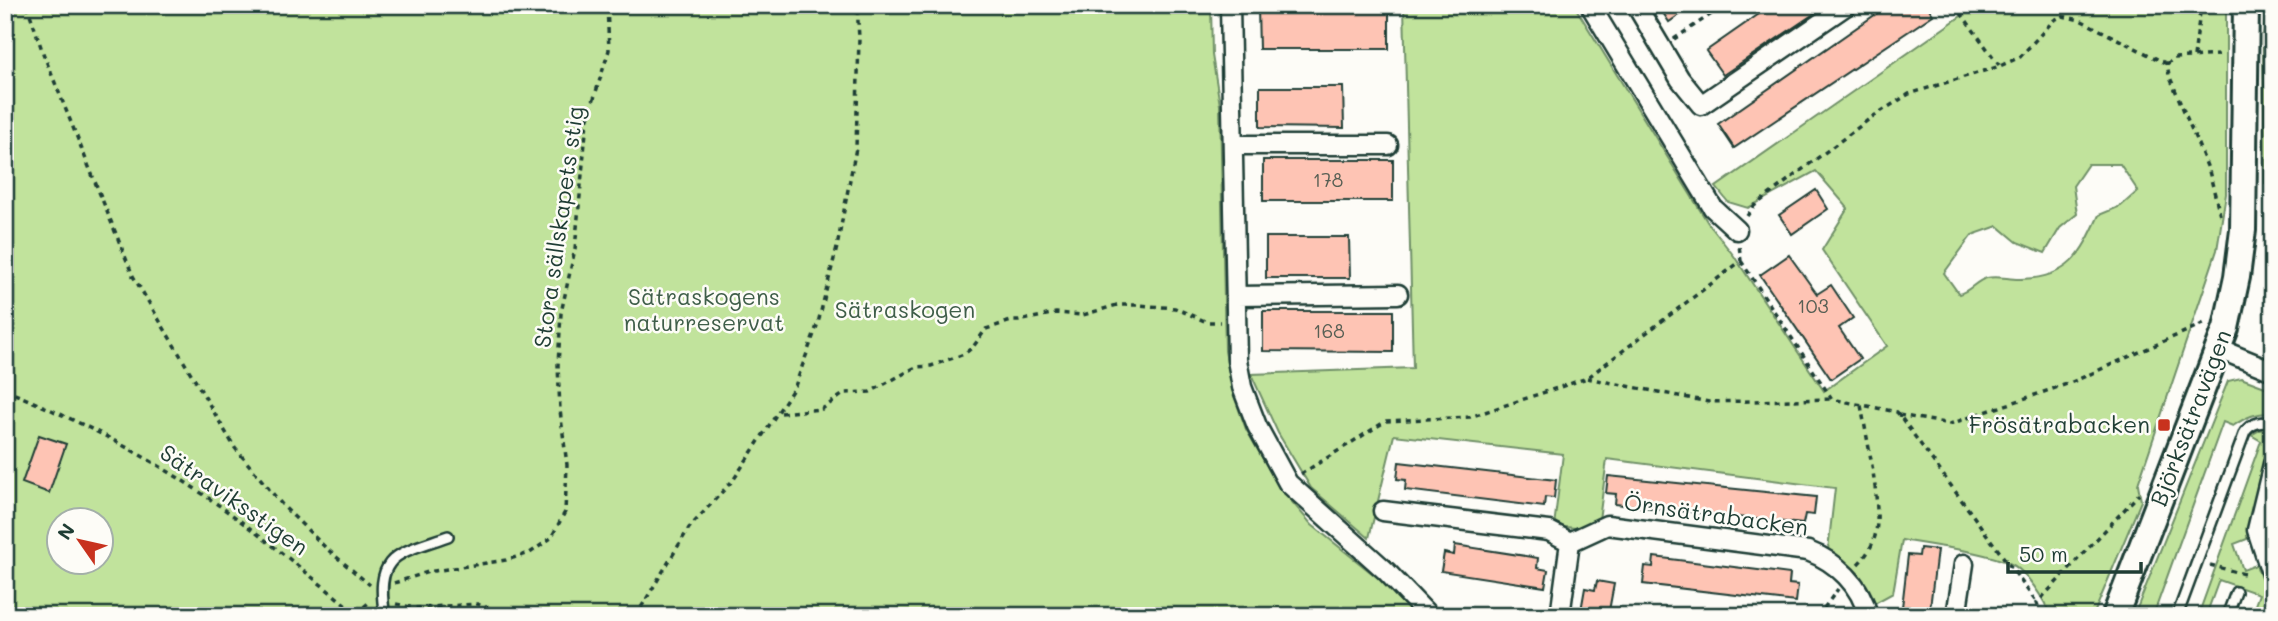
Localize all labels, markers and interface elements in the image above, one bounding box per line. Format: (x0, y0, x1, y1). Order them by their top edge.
street label: Stora sällskapets stig (526, 104, 590, 350)
house number: 178 (1313, 167, 1343, 192)
park label: Sätraskogens naturreservat (624, 281, 784, 337)
house number: 103 (1797, 293, 1829, 318)
park label: Sätraskogen (835, 294, 975, 324)
house number: 168 (1313, 318, 1345, 343)
street label: Björksätravägen (2143, 325, 2238, 510)
place label: Frösätrabacken (1969, 409, 2150, 439)
marker: Frösätrabacken (2156, 417, 2172, 433)
street label: Sätraviksstigen (154, 437, 315, 562)
street label: Örnsätrabacken (1622, 486, 1810, 542)
north arrow (46, 505, 116, 576)
text: N (51, 518, 80, 544)
scale bar (2008, 530, 2142, 574)
text: 50 m (2019, 540, 2068, 567)

